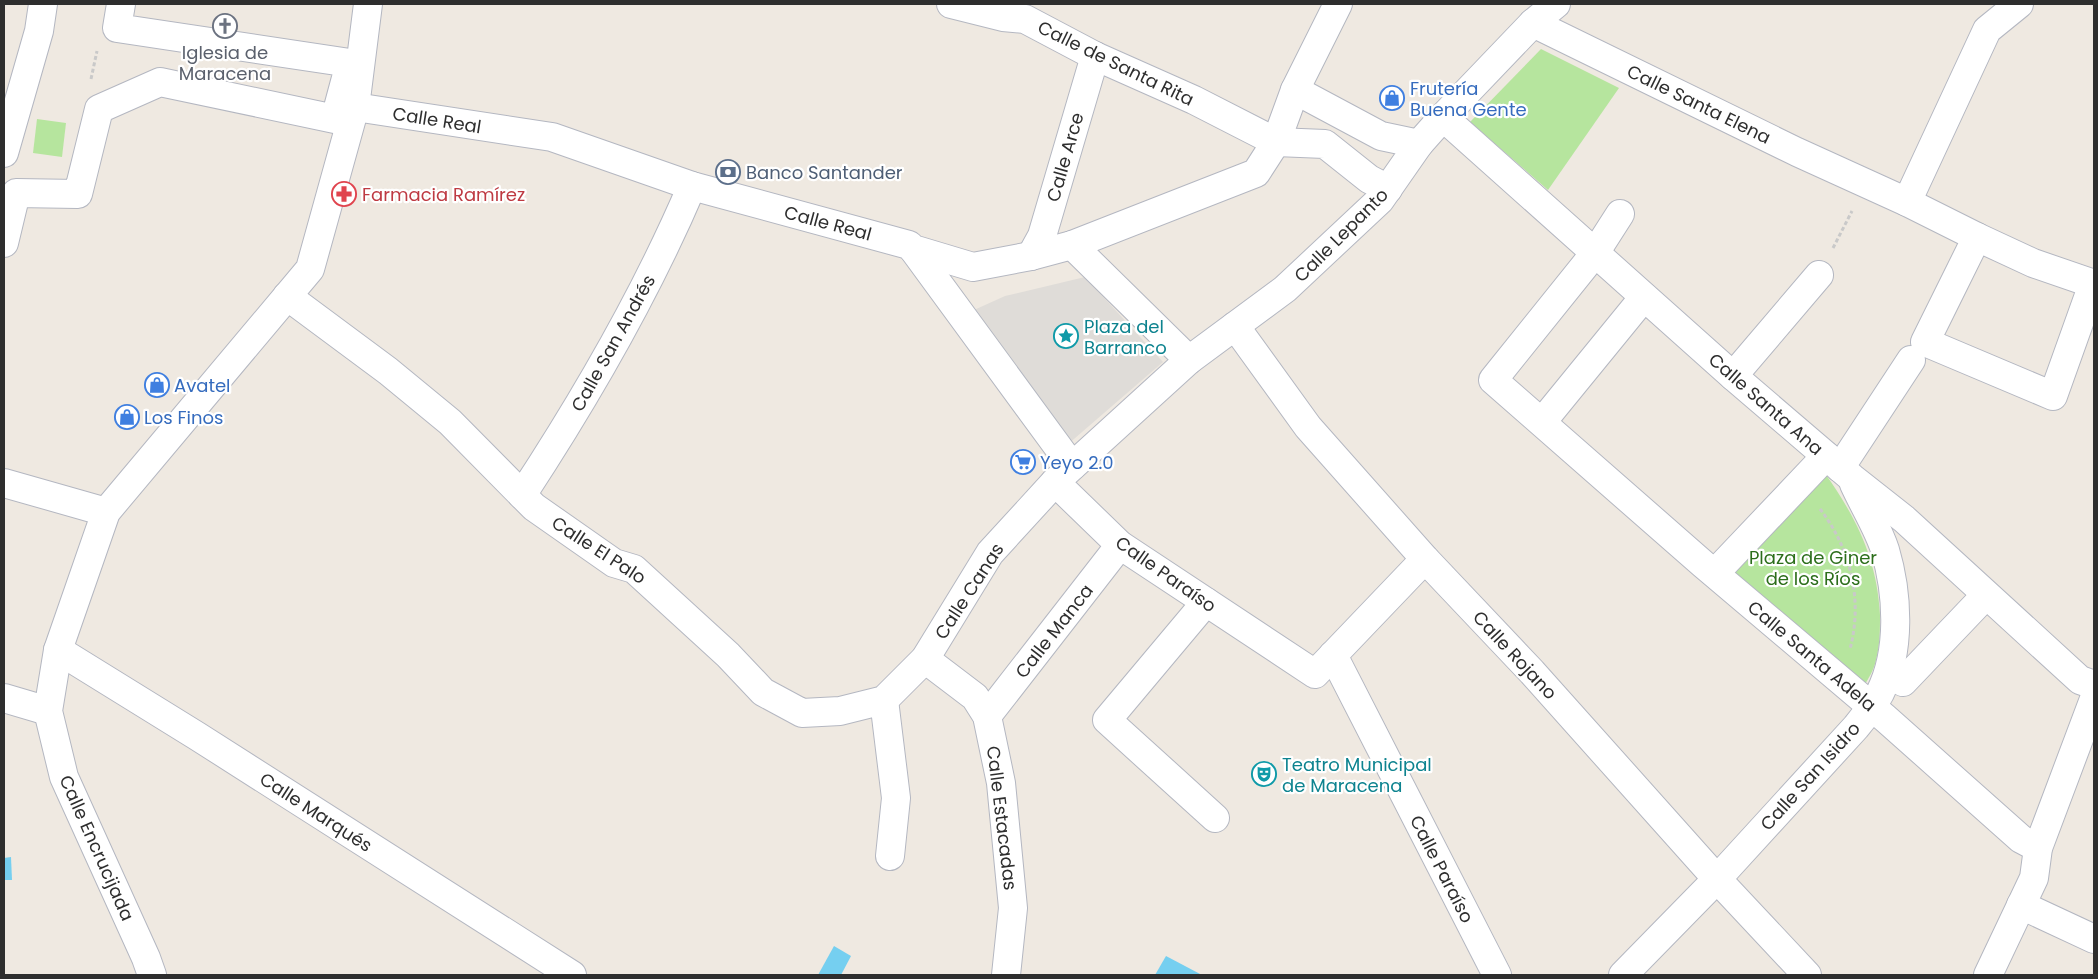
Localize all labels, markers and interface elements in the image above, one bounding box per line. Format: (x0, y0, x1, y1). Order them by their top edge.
church icon: Iglesia de Maracena (212, 13, 238, 39)
street label: Calle de Santa Rita (1034, 14, 1198, 112)
place label: Iglesia de Maracena (179, 40, 271, 86)
street label: Calle Santa Elena (1623, 58, 1775, 150)
place label: Frutería Buena Gente (1410, 76, 1527, 122)
shop icon: Frutería Buena Gente (1379, 85, 1405, 111)
street label: Calle Real (391, 101, 483, 139)
street label: Calle Arce (1040, 109, 1090, 205)
bank icon: Banco Santander (715, 159, 741, 185)
place label: Banco Santander (746, 160, 903, 185)
pharmacy icon: Farmacia Ramírez (331, 181, 357, 207)
place label: Farmacia Ramírez (362, 182, 525, 207)
street label: Calle Lepanto (1288, 182, 1394, 288)
street label: Calle Real (781, 199, 875, 247)
street label: Calle San Andrés (565, 270, 661, 416)
place label: Plaza del Barranco (1084, 314, 1167, 360)
place icon: Plaza del Barranco (1053, 323, 1079, 349)
street label: Calle Santa Ana (1703, 347, 1829, 461)
shop icon: Avatel (144, 372, 170, 398)
place label: Avatel (174, 373, 231, 398)
shop icon: Los Finos (114, 404, 140, 430)
place label: Los Finos (144, 405, 223, 430)
supermarket icon: Yeyo 2.0 (1010, 449, 1036, 475)
place label: Yeyo 2.0 (1040, 450, 1114, 475)
street label: Calle El Palo (547, 510, 651, 590)
street label: Calle Paraíso (1111, 530, 1221, 618)
street label: Calle Canas (929, 538, 1009, 644)
park label: Plaza de Giner de los Ríos (1749, 545, 1877, 591)
street label: Calle Manca (1009, 579, 1099, 683)
street label: Calle Santa Adela (1742, 595, 1882, 717)
street label: Calle Rojano (1467, 605, 1563, 705)
street label: Calle San Isidro (1754, 716, 1866, 836)
street label: Calle Estacadas (981, 744, 1023, 892)
place label: Teatro Municipal de Maracena (1282, 752, 1432, 798)
theatre icon: Teatro Municipal de Maracena (1251, 761, 1277, 787)
street label: Calle Marqués (255, 766, 377, 858)
street label: Calle Encrucijada (54, 771, 140, 925)
street label: Calle Paraíso (1404, 811, 1480, 927)

